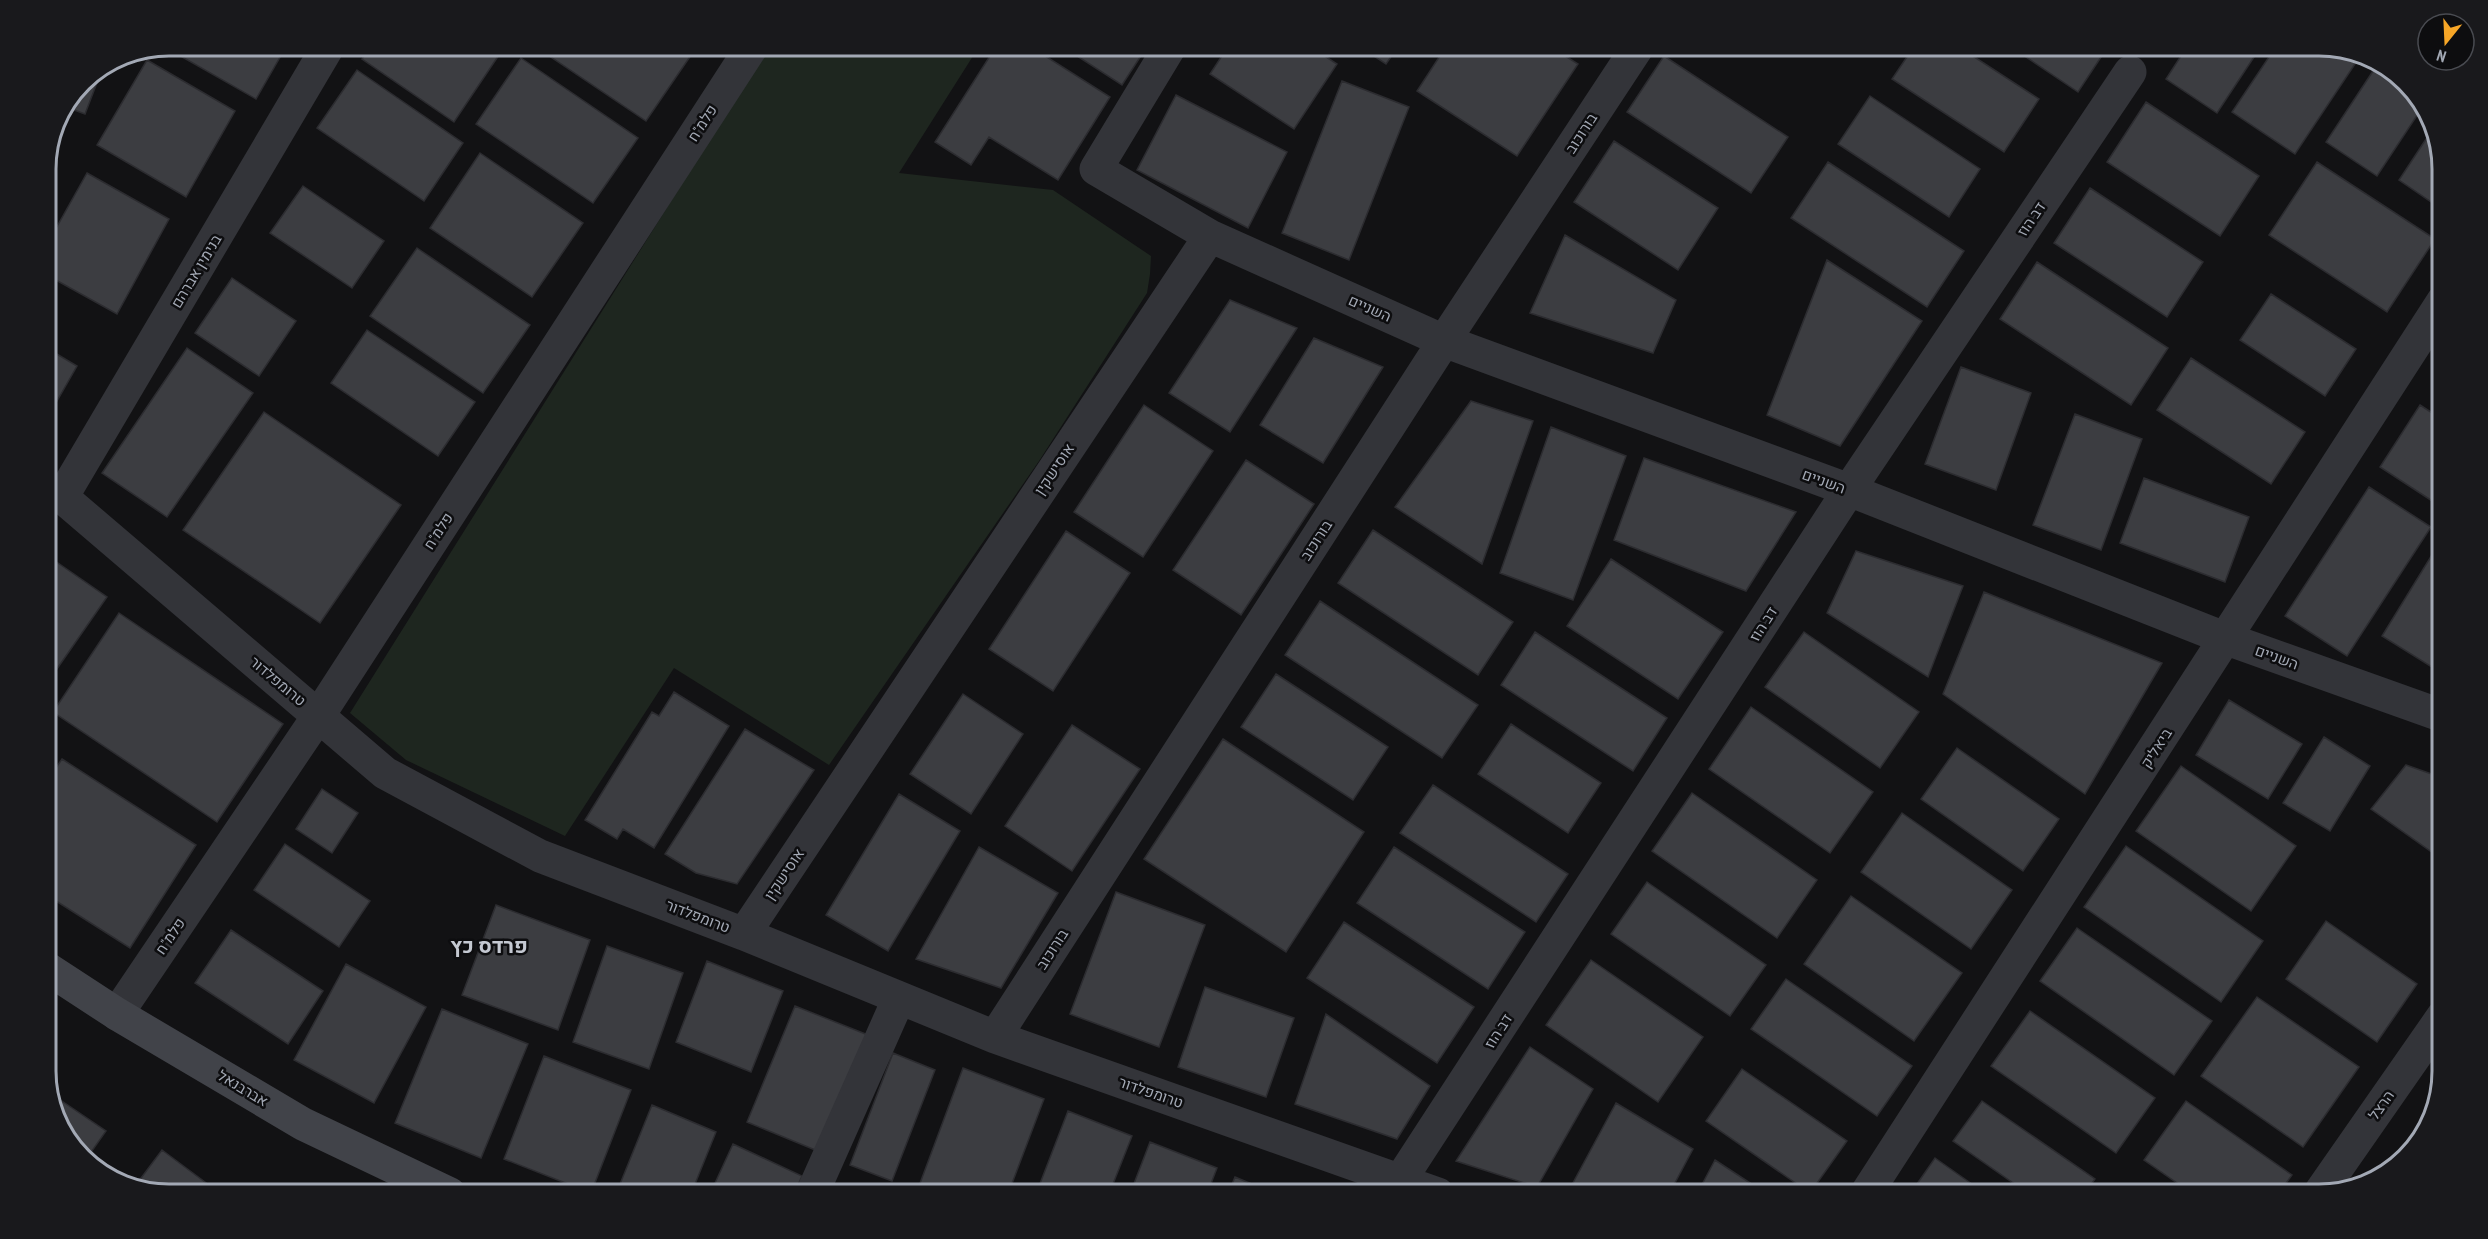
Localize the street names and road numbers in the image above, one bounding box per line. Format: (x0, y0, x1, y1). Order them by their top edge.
street label: פלמ"ח (683, 101, 721, 145)
street label: בורוכוב (1561, 109, 1601, 157)
street label: דב הוז (2013, 198, 2049, 240)
street label: בנימין אברהם (167, 231, 225, 311)
street label: השניים (1346, 290, 1394, 326)
street label: אוסישקין (1030, 440, 1078, 498)
street label: השניים (1800, 464, 1848, 498)
street label: פלמ"ח (419, 509, 457, 553)
street label: בורוכוב (1296, 516, 1336, 564)
street label: דב הוז (1745, 603, 1781, 645)
street label: השניים (2253, 640, 2301, 674)
street label: טרומפלדור (246, 652, 310, 710)
street label: ביאליק (2136, 724, 2176, 771)
street label: אוסישקין (760, 845, 808, 903)
street label: טרומפלדור (663, 895, 733, 937)
street label: פלמ"ח (151, 914, 189, 958)
street label: בורוכוב (1032, 925, 1072, 973)
street label: דב הוז (1480, 1010, 1516, 1052)
street label: אברבנאל (214, 1066, 272, 1110)
street label: טרומפלדור (1116, 1072, 1186, 1112)
street label: הרצל (2364, 1086, 2398, 1124)

